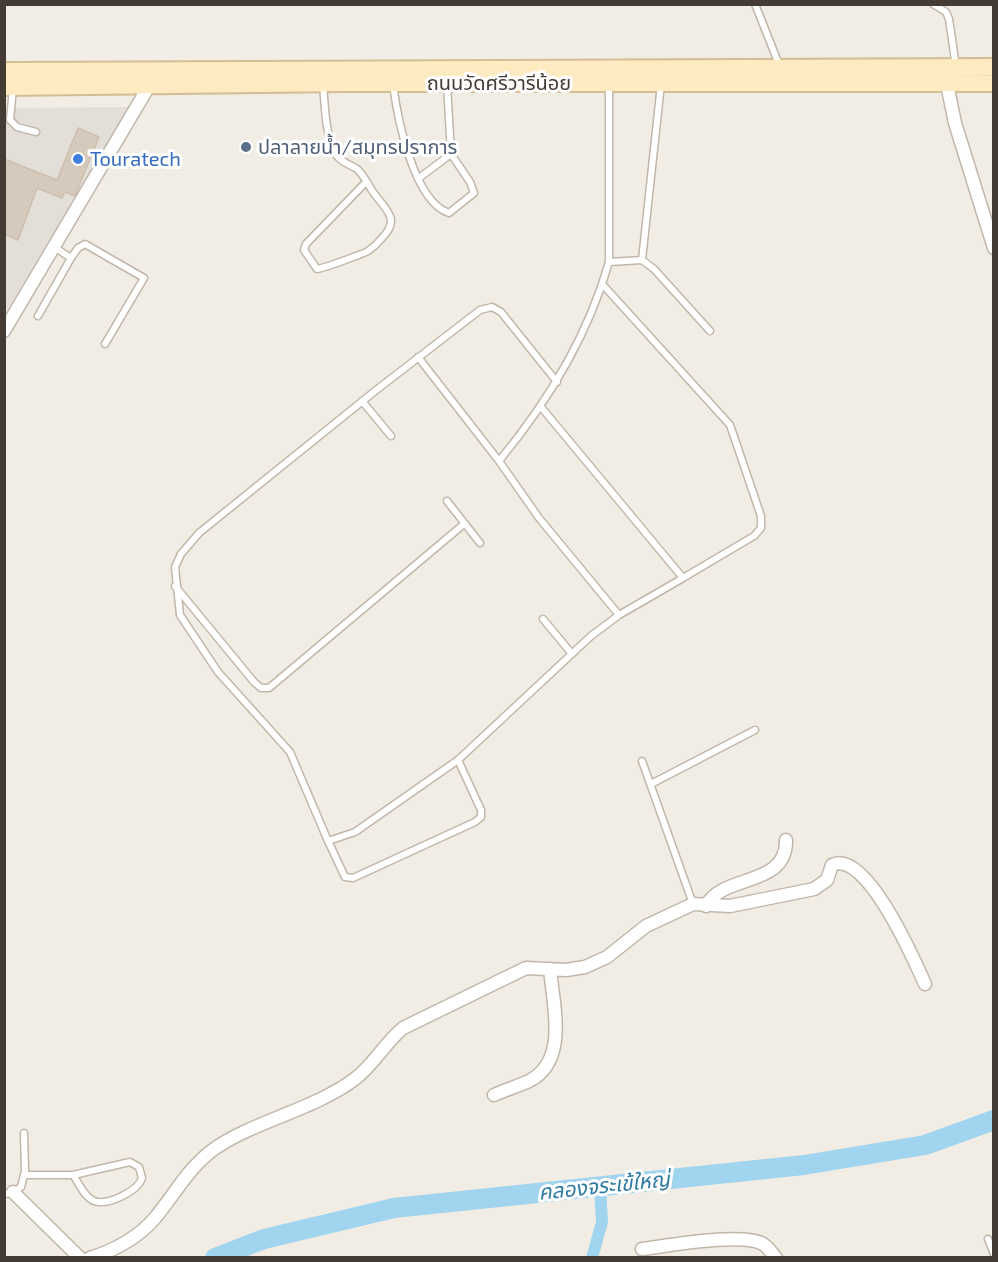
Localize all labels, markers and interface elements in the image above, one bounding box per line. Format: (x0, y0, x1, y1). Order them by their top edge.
street label: ถนนวัดศรีวารีน้อย (427, 71, 571, 95)
place label: ปลาลายน้ำ/สมุทรปราการ (258, 135, 457, 159)
marker: ปลาลายน้ำ/สมุทรปราการ (239, 140, 253, 154)
place label: Touratech (90, 147, 181, 171)
marker: Touratech (71, 152, 85, 166)
water label: คลองจระเข้ใหญ่ (537, 1167, 671, 1205)

